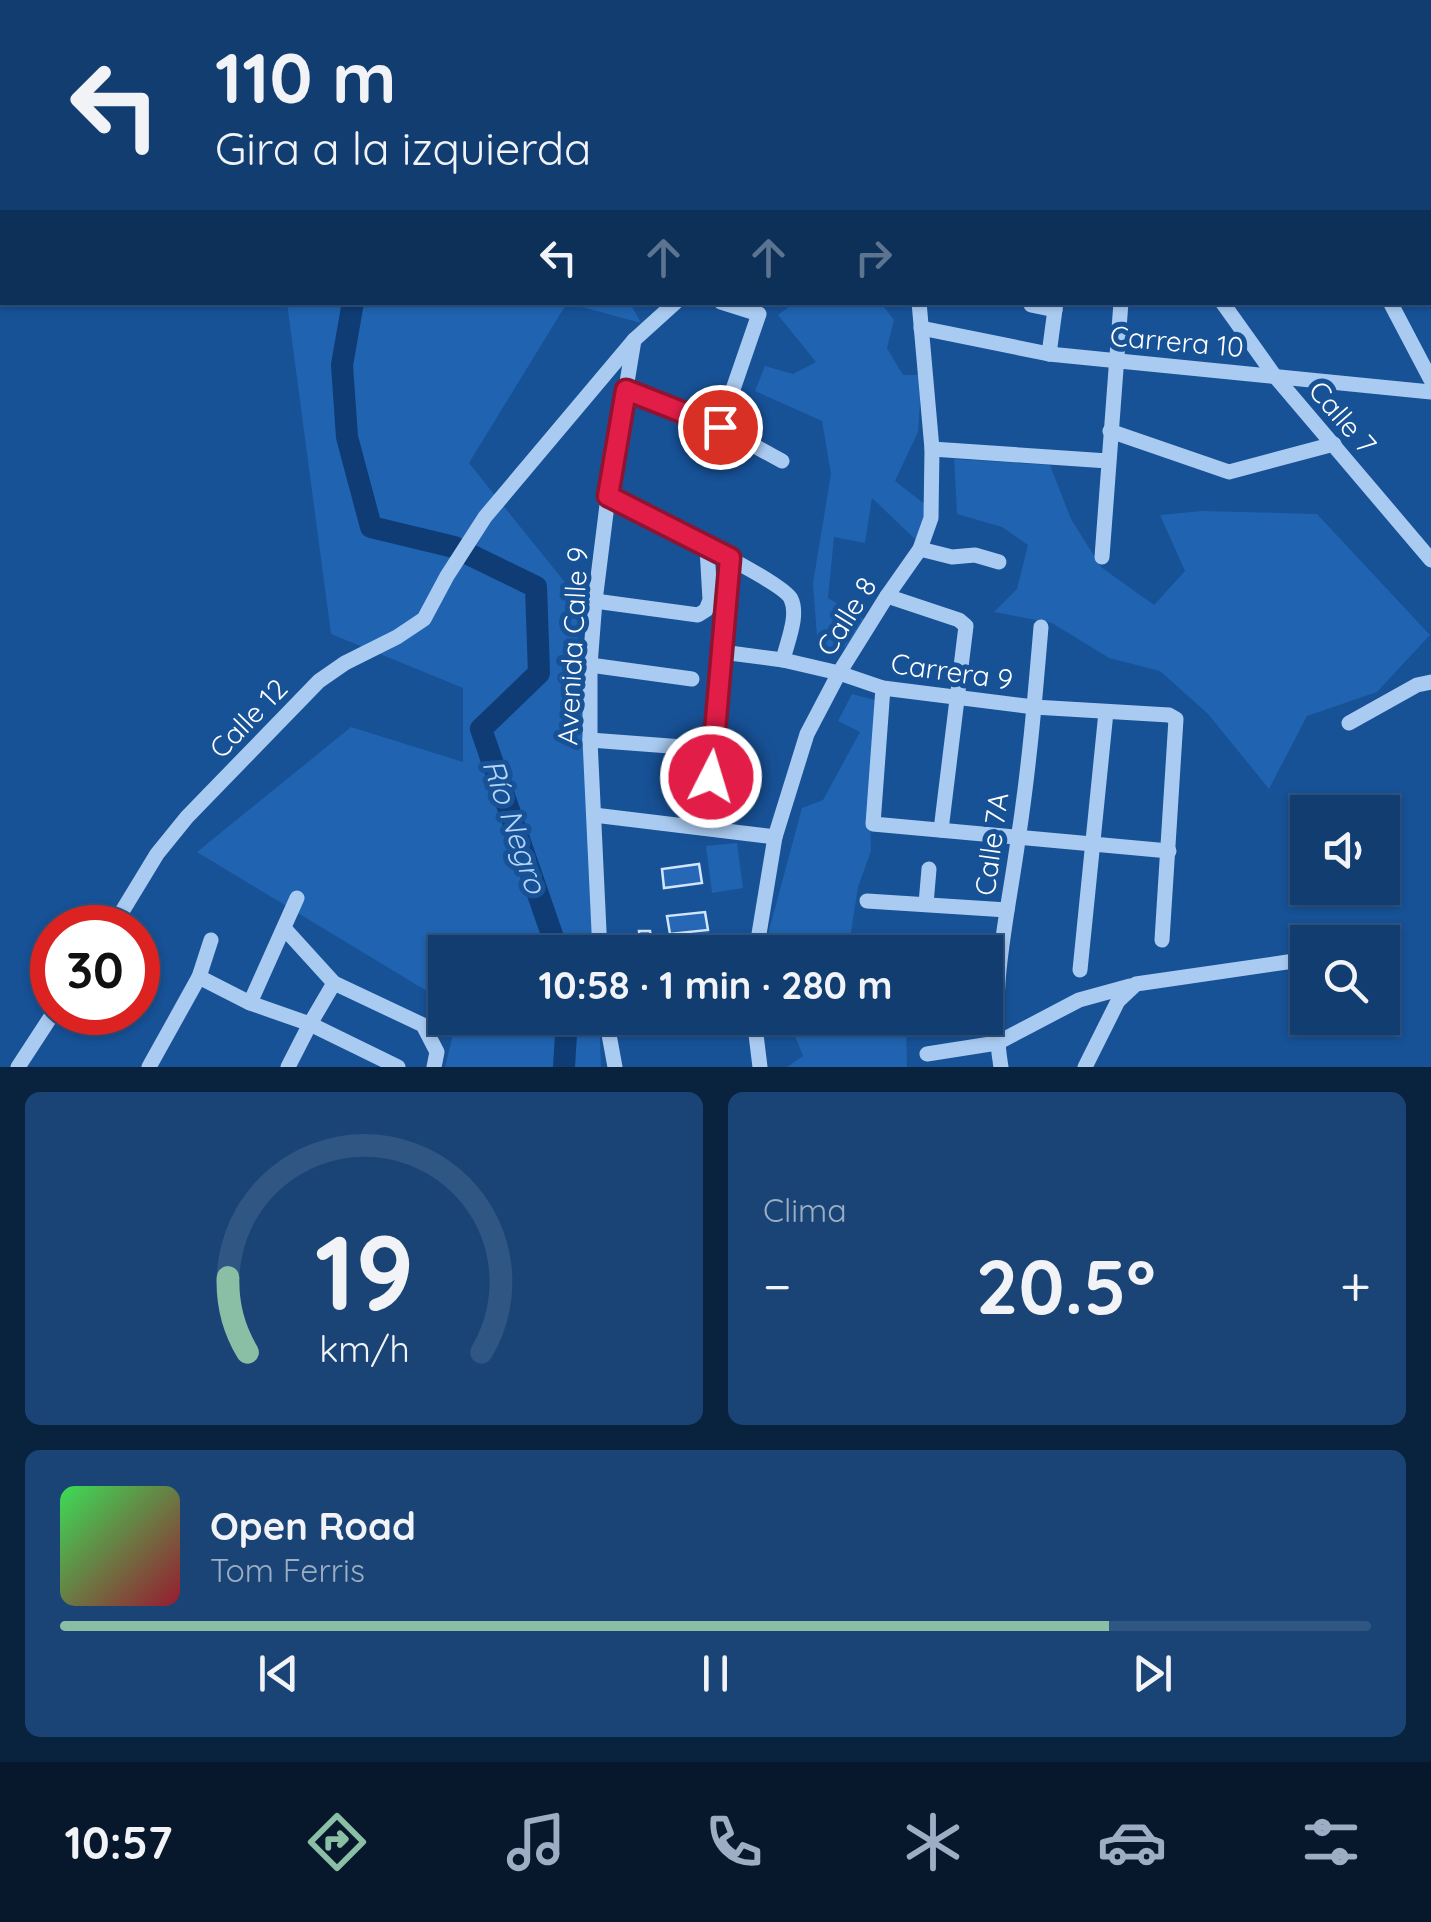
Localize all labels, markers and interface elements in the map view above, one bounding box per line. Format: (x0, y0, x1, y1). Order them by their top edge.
text: 110 m (215, 33, 397, 121)
icon: left (50, 40, 180, 170)
text: Gira a la izquierda (215, 120, 591, 176)
icon: left (531, 230, 586, 285)
icon: ahead (636, 230, 691, 285)
icon: ahead (741, 230, 796, 285)
icon: right (846, 230, 901, 285)
street label: Carrera 10 (1109, 318, 1245, 364)
street label: Calle 7 (1302, 373, 1384, 461)
pin (678, 385, 763, 470)
icon: arrive (693, 400, 748, 455)
street label: Avenida Calle 9 (549, 546, 595, 746)
street label: Calle 8 (808, 570, 884, 662)
street label: Carrera 9 (889, 645, 1015, 697)
street label: Calle 12 (202, 671, 294, 765)
position arrow (659, 725, 763, 829)
water label: Río Negro (474, 754, 556, 900)
street label: Calle 7A (966, 790, 1016, 898)
map controls (1290, 795, 1400, 1035)
button: sound (1290, 795, 1400, 905)
speed limit sign: 30 (30, 905, 160, 1035)
button: search (1290, 925, 1400, 1035)
text: 10:58 · 1 min · 280 m (538, 961, 893, 1009)
text: Clima (763, 1190, 847, 1230)
text: 19 (314, 1206, 414, 1336)
text: 20.5° (976, 1239, 1156, 1333)
text: − (763, 1251, 792, 1320)
text: + (1340, 1251, 1371, 1320)
text: km/h (319, 1326, 409, 1371)
text: Open Road (210, 1502, 416, 1550)
text: Tom Ferris (210, 1550, 365, 1590)
icon: previous (251, 1646, 306, 1701)
icon: pause (688, 1646, 743, 1701)
icon: next (1125, 1646, 1180, 1701)
icon: directions (302, 1807, 372, 1877)
icon: music (501, 1807, 571, 1877)
icon: phone (699, 1807, 769, 1877)
icon: climate (898, 1807, 968, 1877)
icon: car (1097, 1807, 1167, 1877)
icon: filters (1296, 1807, 1366, 1877)
text: 10:57 (64, 1814, 173, 1870)

